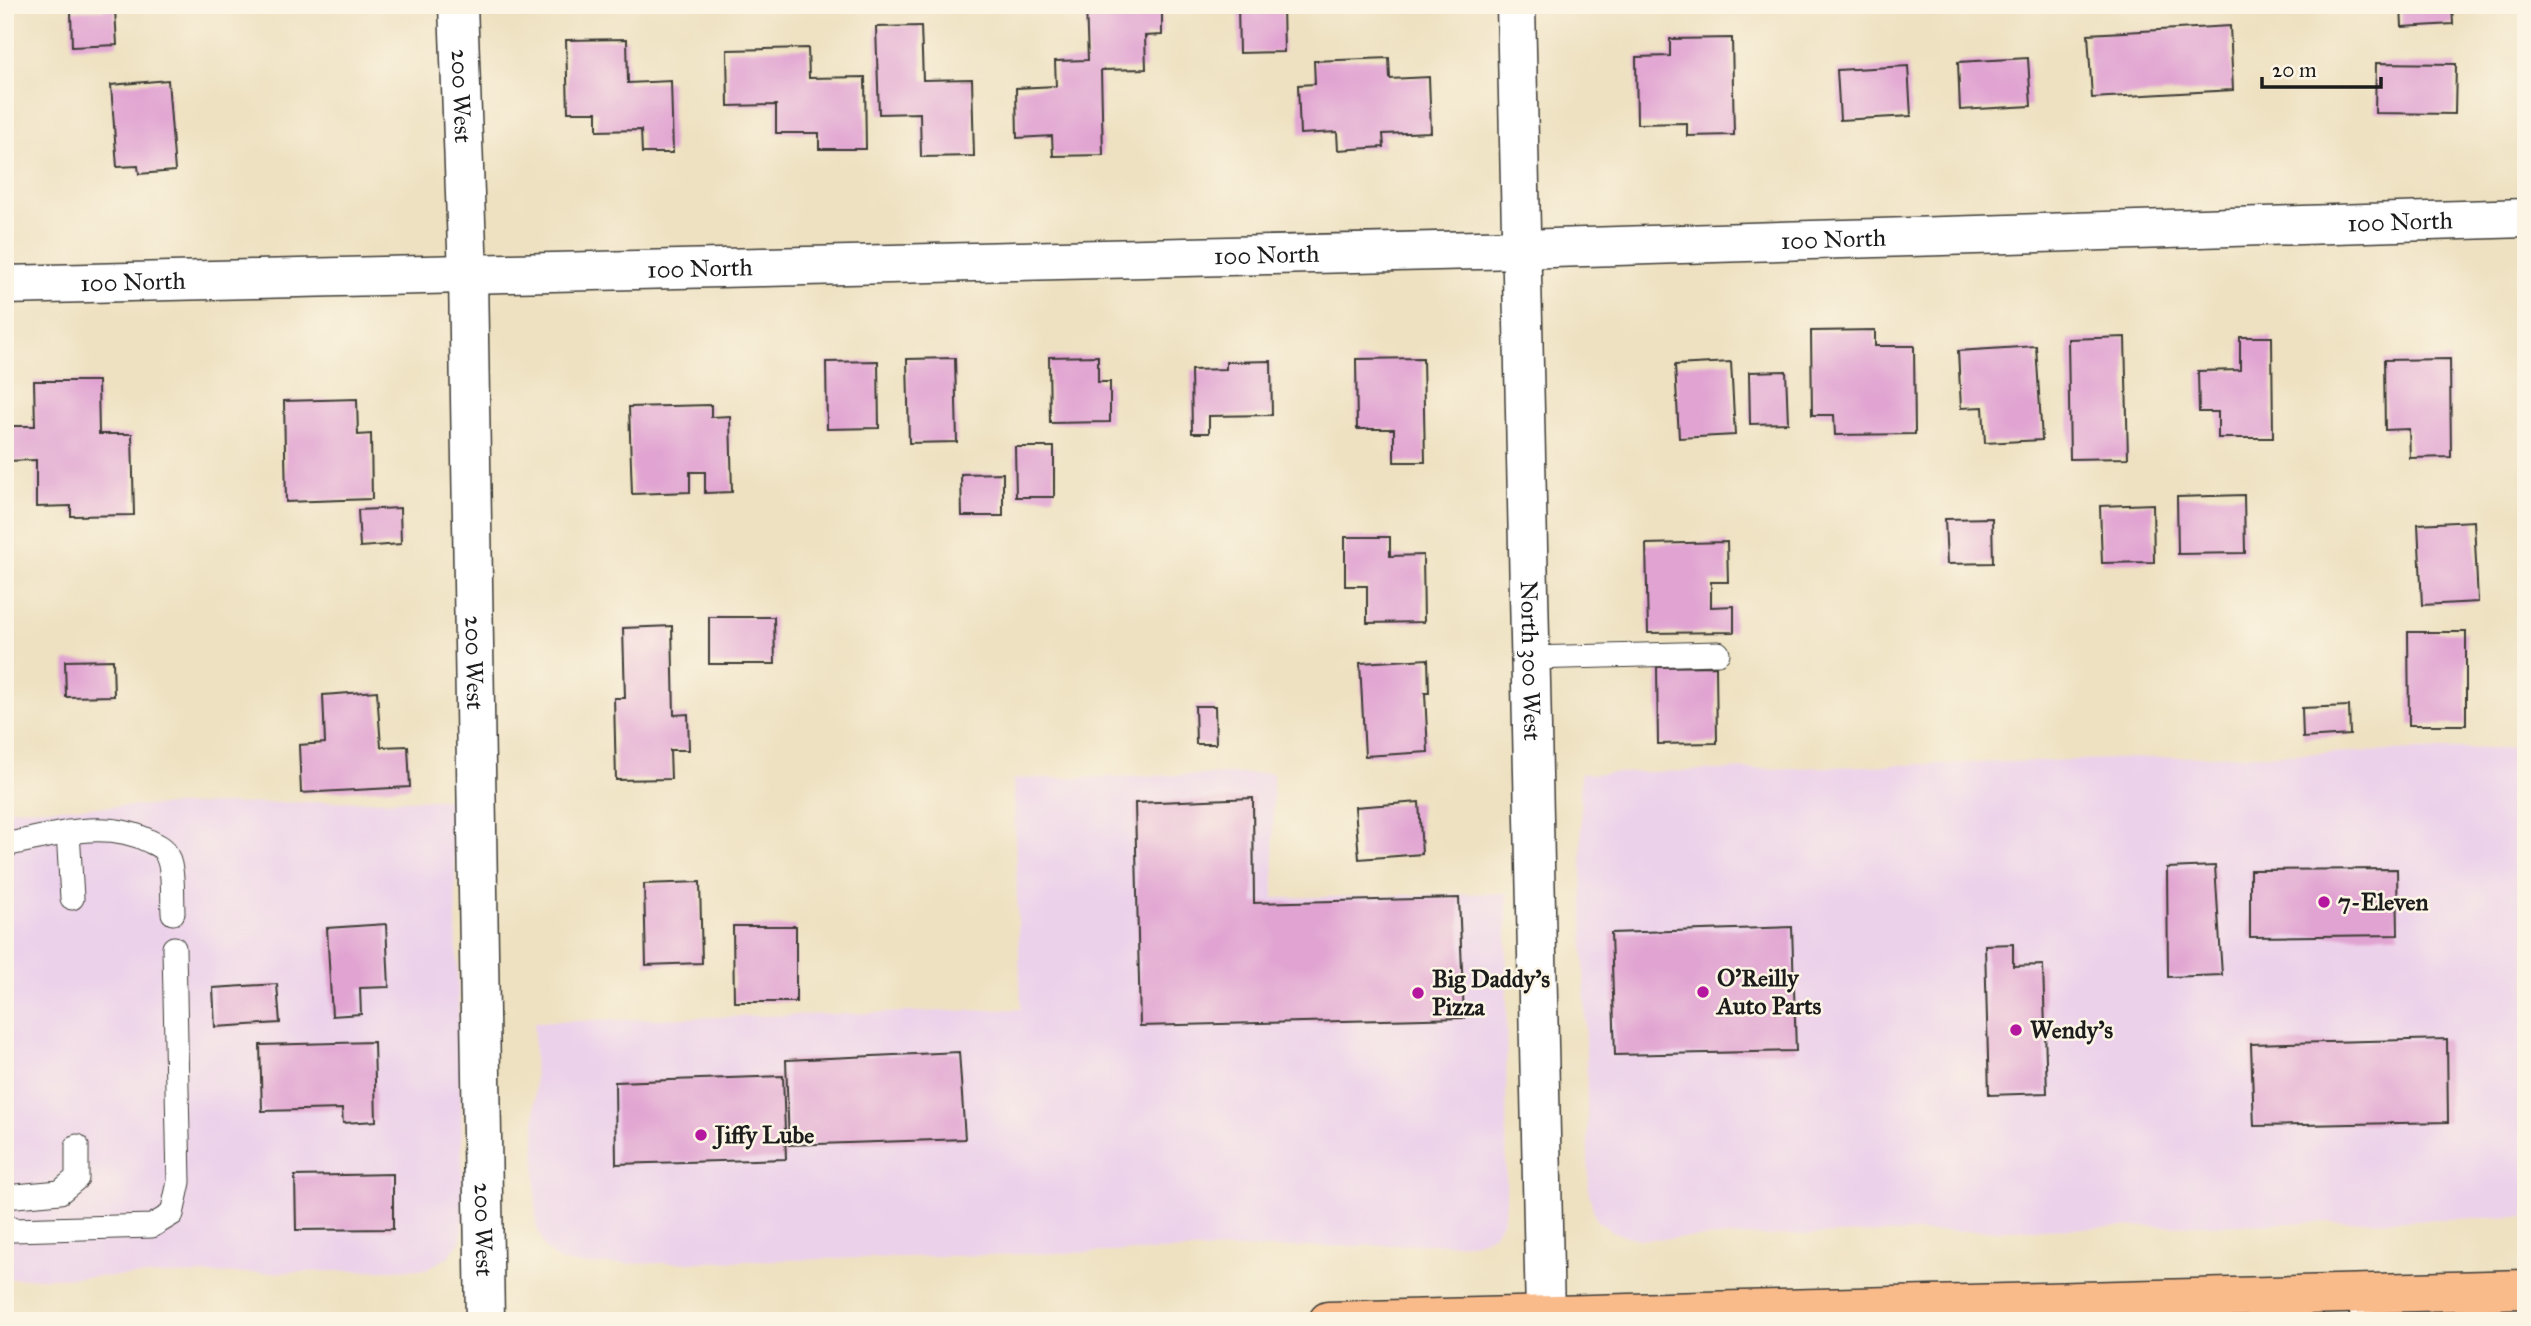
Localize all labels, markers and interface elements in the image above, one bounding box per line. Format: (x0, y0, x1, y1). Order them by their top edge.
scale bar (2262, 46, 2380, 90)
street label: 200 West (445, 48, 478, 144)
text: 20 m (2272, 57, 2317, 83)
street label: 100 North (2347, 205, 2453, 238)
street label: 100 North (1780, 223, 1887, 256)
street label: 100 North (1214, 239, 1320, 271)
street label: 100 North (647, 252, 753, 285)
street label: 100 North (80, 266, 186, 298)
street label: North 300 West (1514, 581, 1547, 742)
street label: 200 West (459, 616, 490, 711)
place label: 7-Eleven (2338, 887, 2428, 917)
marker: 7-Eleven (2316, 894, 2332, 910)
place label: O'Reilly Auto Parts (1715, 963, 1822, 1021)
place label: Big Daddy's Pizza (1432, 964, 1550, 1022)
marker: O'Reilly Auto Parts (1695, 984, 1711, 1000)
marker: Big Daddy's Pizza (1410, 985, 1426, 1001)
place label: Wendy's (2030, 1015, 2113, 1045)
marker: Wendy's (2008, 1022, 2024, 1038)
place label: Jiffy Lube (712, 1120, 814, 1150)
marker: Jiffy Lube (693, 1127, 709, 1143)
street label: 200 West (468, 1182, 499, 1277)

